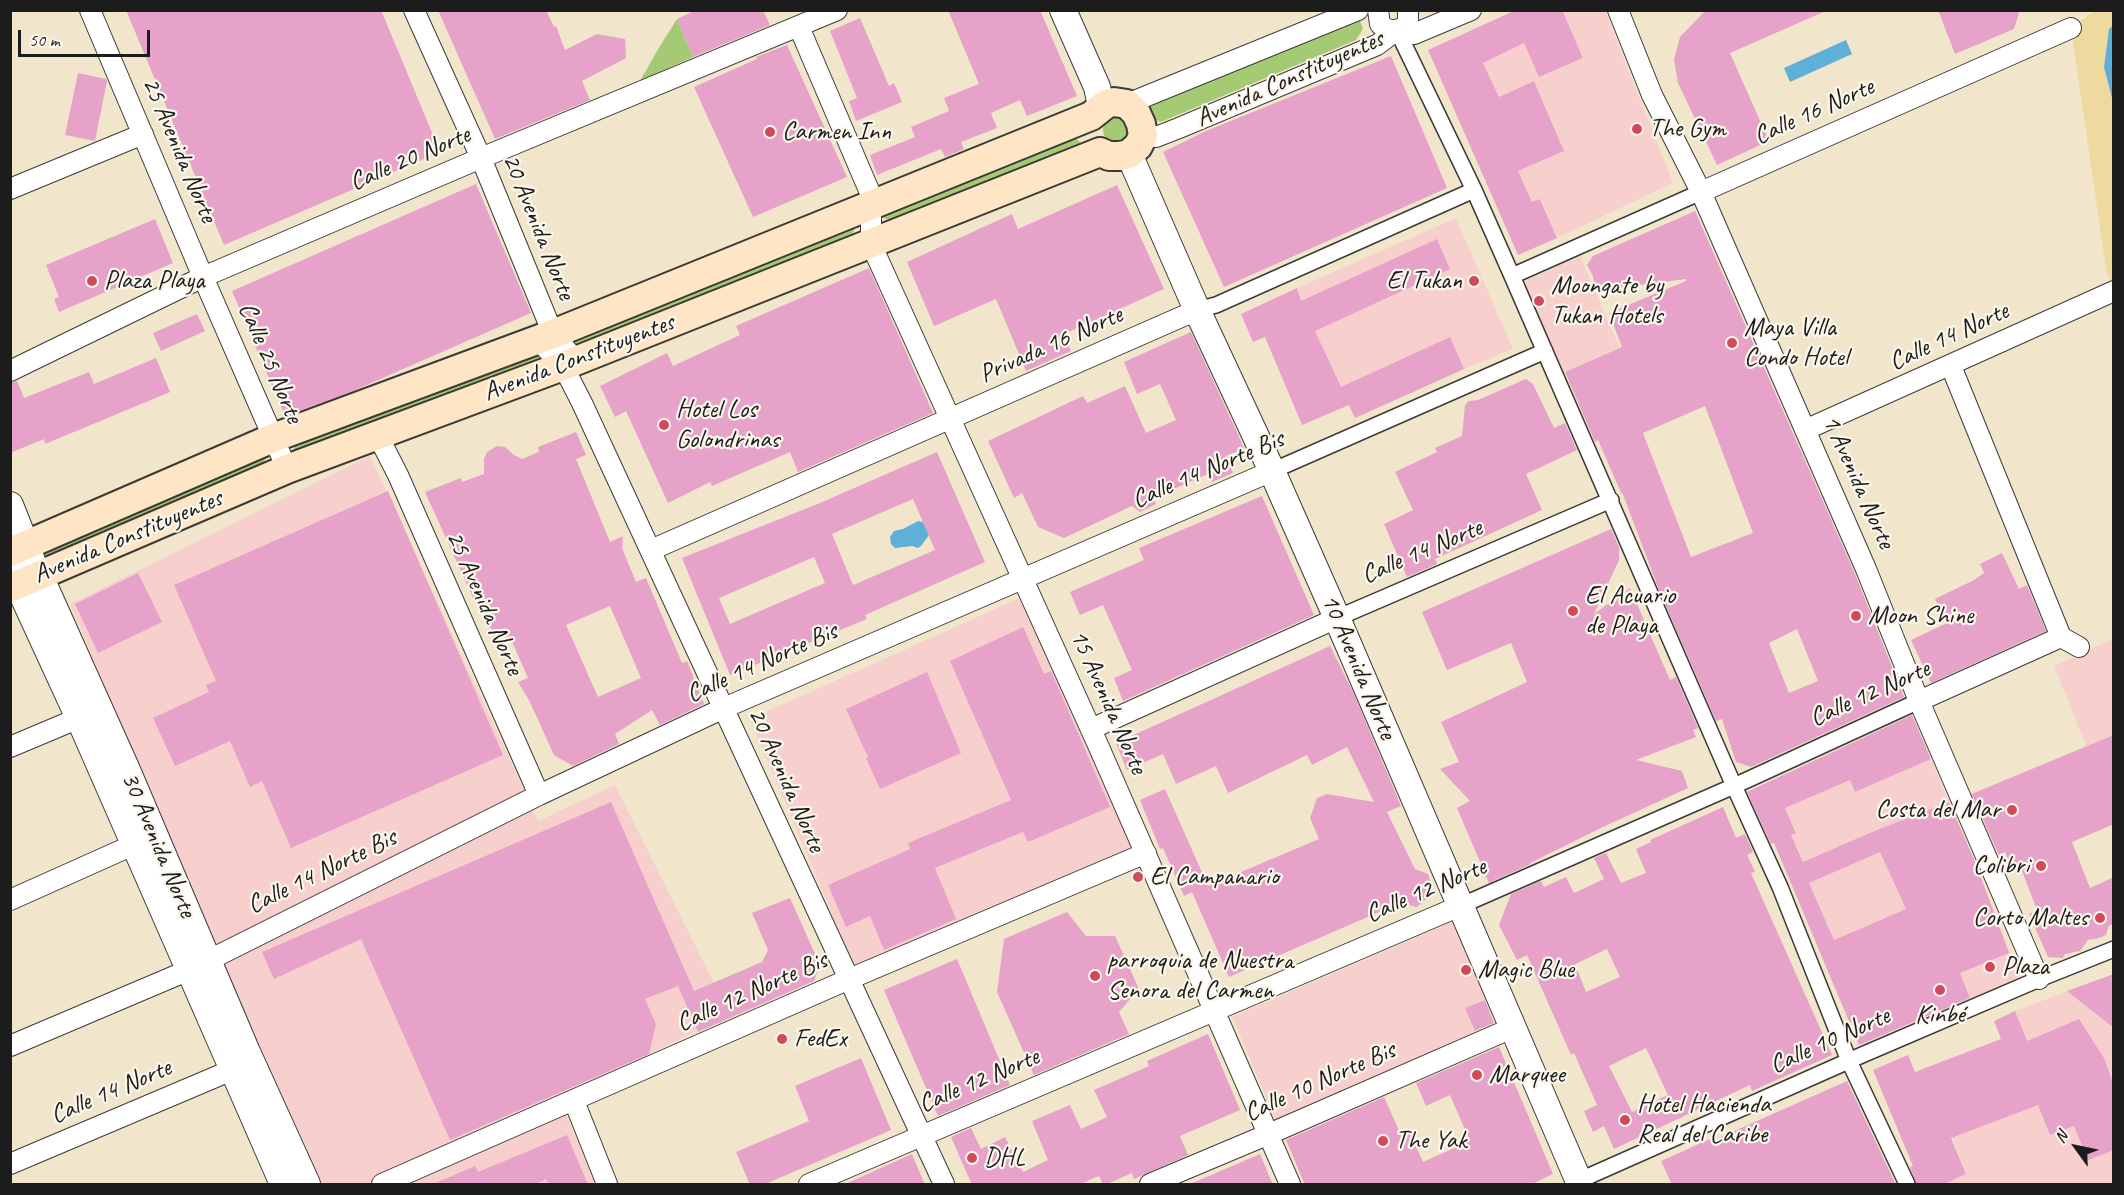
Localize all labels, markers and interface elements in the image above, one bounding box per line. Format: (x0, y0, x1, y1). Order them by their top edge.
scale bar (21, 18, 153, 56)
street label: Avenida Constituyentes (1191, 24, 1389, 134)
text: 50 m (29, 29, 60, 51)
street label: Calle 16 Norte (1749, 72, 1879, 152)
street label: 25 Avenida Norte (134, 73, 224, 227)
place label: The Gym (1649, 113, 1726, 145)
place label: Carmen Inn (782, 116, 891, 148)
street label: Calle 20 Norte (345, 120, 475, 198)
marker: The Gym (1630, 122, 1644, 136)
marker: Carmen Inn (763, 125, 777, 139)
street label: 20 Avenida Norte (495, 149, 581, 305)
place label: Plaza Playa (104, 265, 204, 297)
place label: El Tukan (1386, 265, 1462, 297)
place label: Moongate by Tukan Hotels (1551, 270, 1663, 332)
marker: Plaza Playa (85, 274, 99, 288)
marker: El Tukan (1467, 274, 1481, 288)
marker: Moongate by Tukan Hotels (1532, 294, 1546, 308)
street label: Calle 14 Norte (1884, 296, 2014, 378)
street label: Calle 25 Norte (231, 298, 309, 428)
street label: Privada 16 Norte (975, 300, 1127, 390)
street label: Avenida Constituyentes (479, 307, 679, 409)
place label: Maya Villa Condo Hotel (1744, 312, 1848, 374)
marker: Maya Villa Condo Hotel (1725, 336, 1739, 350)
place label: Hotel Los Golondrinas (676, 394, 779, 455)
street label: 1 Avenida Norte (1815, 410, 1901, 554)
marker: Hotel Los Golondrinas (657, 418, 671, 432)
street label: Calle 14 Norte Bis (1127, 424, 1289, 516)
street label: Avenida Constituyentes (29, 483, 227, 591)
street label: Calle 14 Norte (1357, 513, 1487, 591)
street label: 25 Avenida Norte (438, 526, 530, 680)
place label: El Acuario de Playa (1585, 580, 1675, 642)
street label: 10 Avenida Norte (1313, 590, 1403, 744)
place label: Moon Shine (1868, 600, 1973, 632)
marker: El Acuario de Playa (1566, 604, 1580, 618)
marker: Moon Shine (1849, 609, 1863, 623)
street label: Calle 14 Norte Bis (682, 616, 842, 710)
street label: 15 Avenida Norte (1062, 625, 1154, 779)
street label: Calle 12 Norte (1805, 654, 1935, 734)
street label: 20 Avenida Norte (740, 703, 832, 857)
street label: 30 Avenida Norte (113, 768, 203, 922)
place label: Costa del Mar (1876, 794, 2000, 826)
marker: Costa del Mar (2005, 803, 2019, 817)
street label: Calle 14 Norte Bis (242, 823, 402, 921)
place label: Colibri (1973, 850, 2029, 882)
street label: Calle 12 Norte (1361, 852, 1491, 930)
marker: Colibri (2034, 859, 2048, 873)
place label: El Campanario (1150, 861, 1279, 893)
marker: El Campanario (1131, 870, 1145, 884)
place label: Corto Maltes (1973, 902, 2088, 934)
marker: Corto Maltes (2093, 911, 2107, 925)
street label: Calle 12 Norte Bis (672, 945, 832, 1039)
place label: parroquia de Nuestra Senora del Carmen (1107, 945, 1293, 1006)
place label: Plaza (2002, 951, 2049, 983)
place label: Magic Blue (1478, 954, 1574, 986)
marker: Plaza (1983, 960, 1997, 974)
marker: Magic Blue (1459, 963, 1473, 977)
marker: parroquia de Nuestra Senora del Carmen (1088, 969, 1102, 983)
marker: Kinbé (1933, 983, 1947, 997)
place label: Kinbé (1915, 999, 1965, 1031)
street label: Calle 10 Norte (1765, 1001, 1895, 1081)
place label: FedEx (794, 1023, 847, 1055)
marker: FedEx (775, 1032, 789, 1046)
street label: Calle 10 Norte Bis (1240, 1035, 1400, 1129)
street label: Calle 12 Norte (914, 1042, 1044, 1120)
street label: Calle 14 Norte (46, 1053, 176, 1131)
place label: Marquee (1489, 1059, 1565, 1091)
marker: Marquee (1470, 1068, 1484, 1082)
place label: Hotel Hacienda Real del Caribe (1637, 1089, 1770, 1150)
marker: Hotel Hacienda Real del Caribe (1618, 1113, 1632, 1127)
north arrow (2046, 1117, 2106, 1177)
place label: The Yak (1395, 1125, 1466, 1157)
text: N (2050, 1128, 2072, 1147)
marker: The Yak (1376, 1134, 1390, 1148)
place label: DHL (984, 1142, 1025, 1174)
marker: DHL (965, 1151, 979, 1165)

